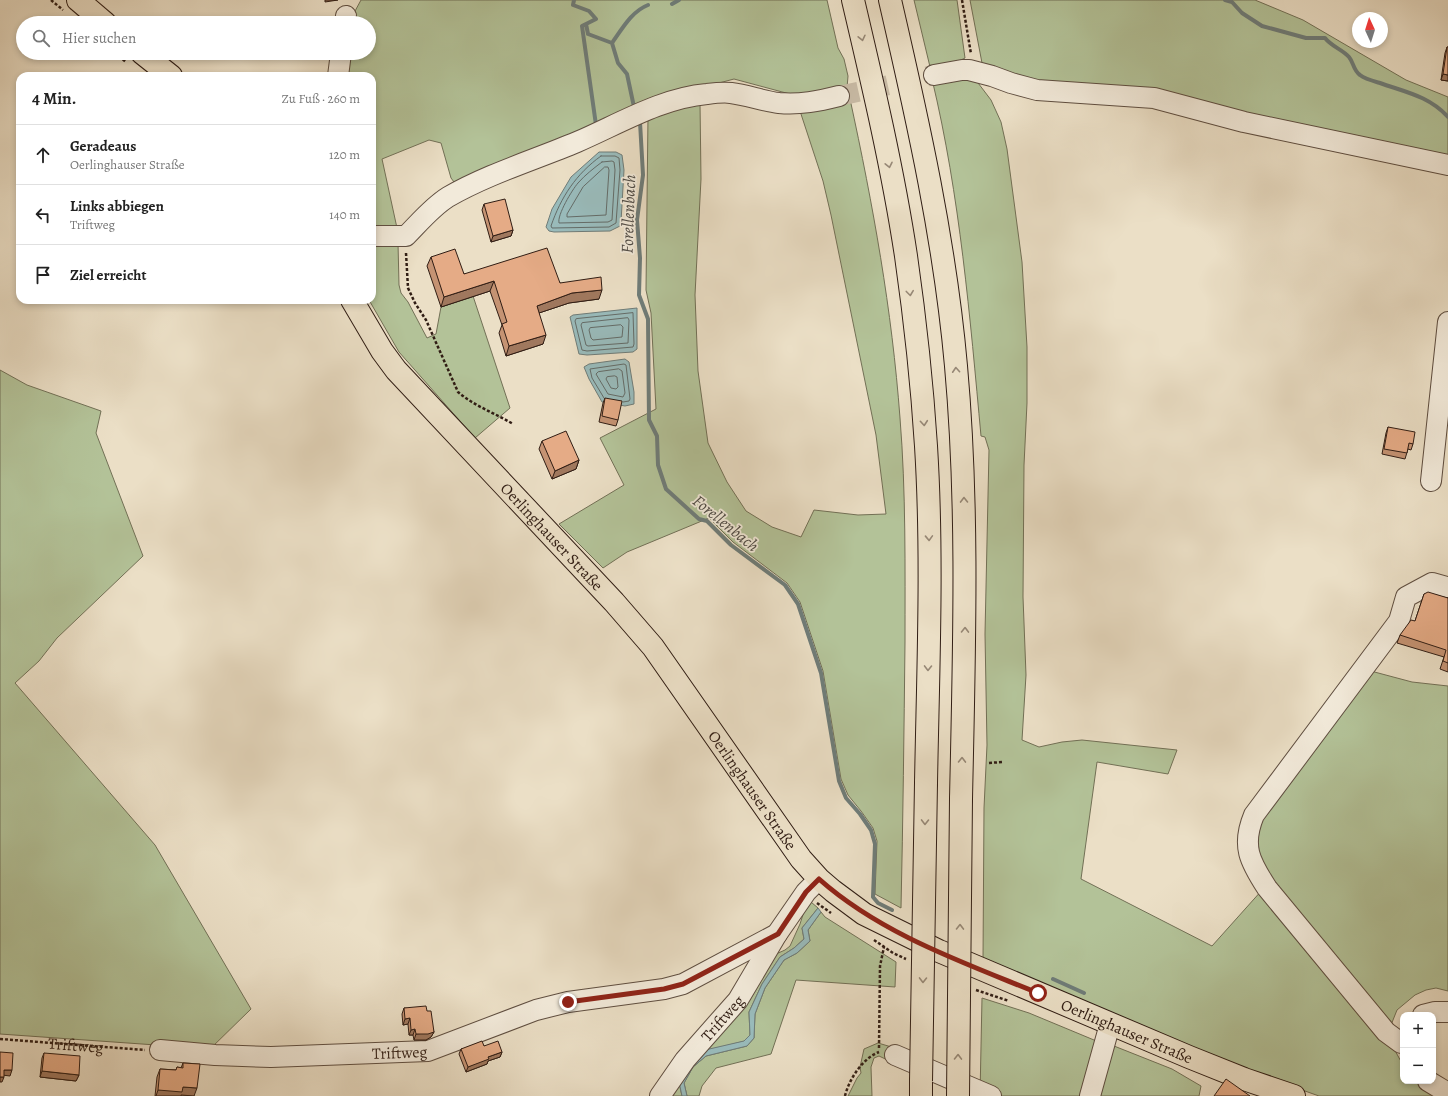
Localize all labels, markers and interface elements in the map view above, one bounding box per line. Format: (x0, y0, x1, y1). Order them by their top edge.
north arrow (1352, 12, 1388, 48)
search box (16, 16, 376, 60)
icon: search (30, 27, 52, 49)
text: Hier suchen (62, 28, 136, 48)
one-way arrow (857, 34, 866, 41)
text: 4 Min. (32, 87, 76, 110)
text: Zu Fuß · 260 m (282, 90, 360, 107)
text: Geradeaus (70, 136, 136, 156)
icon: ahead (32, 144, 54, 166)
text: 120 m (329, 146, 360, 163)
text: Oerlinghauser Straße (70, 156, 185, 173)
one-way arrow (885, 162, 893, 168)
water label: Forellenbach (616, 174, 641, 254)
text: Links abbiegen (70, 196, 164, 216)
icon: left (32, 204, 54, 226)
text: 140 m (329, 206, 360, 223)
text: Triftweg (70, 216, 115, 233)
icon: arrive (32, 264, 54, 286)
text: Ziel erreicht (70, 265, 146, 285)
one-way arrow (906, 290, 915, 296)
one-way arrow (952, 367, 961, 373)
one-way arrow (919, 420, 928, 426)
street label: Oerlinghauser Straße (495, 478, 608, 596)
water label: Forellenbach (688, 490, 764, 557)
one-way arrow (960, 497, 968, 503)
one-way arrow (925, 535, 933, 541)
one-way arrow (961, 627, 969, 633)
one-way arrow (924, 665, 932, 671)
street label: Oerlinghauser Straße (703, 726, 801, 855)
one-way arrow (958, 757, 966, 763)
one-way arrow (921, 819, 929, 825)
one-way arrow (956, 924, 964, 930)
one-way arrow (919, 977, 927, 983)
route start (1029, 984, 1047, 1002)
street label: Triftweg (696, 991, 750, 1047)
route end (559, 993, 577, 1011)
street label: Oerlinghauser Straße (1057, 994, 1196, 1069)
map controls (1400, 1012, 1436, 1084)
button: + (1400, 1012, 1436, 1048)
street label: Triftweg (47, 1033, 104, 1059)
street label: Triftweg (372, 1041, 428, 1065)
button: − (1400, 1048, 1436, 1084)
one-way arrow (954, 1054, 962, 1060)

